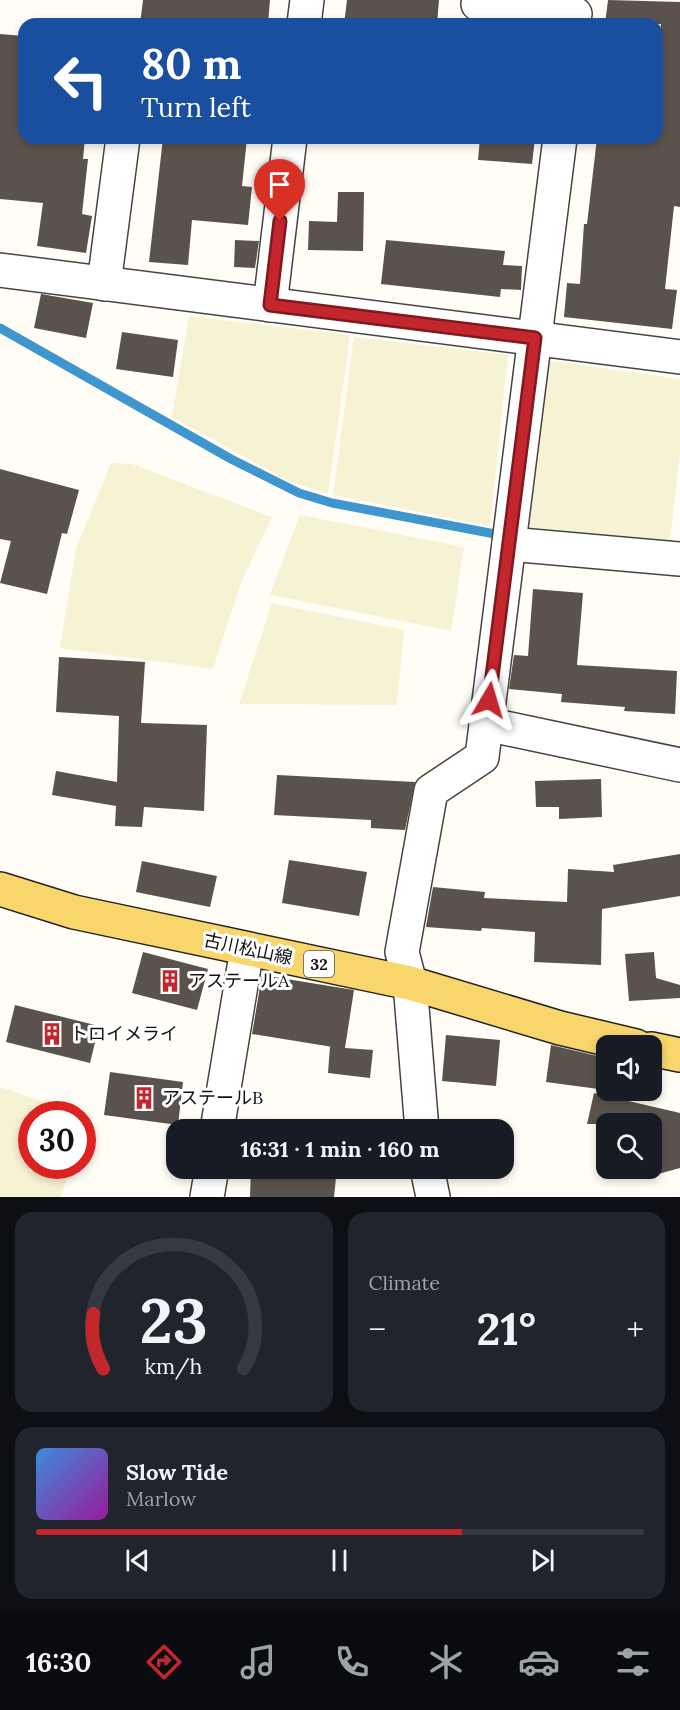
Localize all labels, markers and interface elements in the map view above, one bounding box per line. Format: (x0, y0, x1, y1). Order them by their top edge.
text: 80 m (141, 37, 241, 91)
icon: left (42, 42, 120, 120)
text: Turn left (141, 90, 251, 124)
pin (254, 159, 305, 221)
icon: arrive (263, 168, 296, 201)
position arrow (457, 668, 521, 732)
street label: 古川松山線 (202, 928, 295, 969)
road number: 32 (304, 951, 334, 977)
building icon: アステールA (157, 968, 183, 994)
place label: アステールA (188, 969, 290, 992)
building icon: トロイメライ (39, 1021, 65, 1047)
place label: トロイメライ (70, 1022, 178, 1045)
map controls (596, 1035, 662, 1179)
button: sound (596, 1035, 662, 1101)
building icon: アステールB (131, 1085, 157, 1111)
place label: アステールB (162, 1086, 263, 1109)
speed limit sign: 30 (18, 1101, 96, 1179)
button: search (596, 1113, 662, 1179)
text: 16:31 · 1 min · 160 m (240, 1135, 440, 1163)
text: Climate (369, 1270, 440, 1295)
text: 23 (140, 1280, 208, 1360)
text: 21° (477, 1300, 536, 1357)
text: − (369, 1308, 386, 1350)
text: + (626, 1308, 644, 1350)
text: km/h (145, 1352, 203, 1380)
text: Slow Tide (126, 1458, 228, 1486)
text: Marlow (126, 1486, 196, 1511)
icon: previous (121, 1544, 154, 1577)
icon: pause (323, 1544, 356, 1577)
icon: next (526, 1544, 559, 1577)
icon: directions (143, 1641, 185, 1683)
icon: music (237, 1641, 279, 1683)
icon: phone (331, 1641, 373, 1683)
icon: climate (425, 1641, 467, 1683)
icon: car (518, 1641, 560, 1683)
icon: filters (612, 1641, 654, 1683)
text: 16:30 (26, 1645, 91, 1679)

